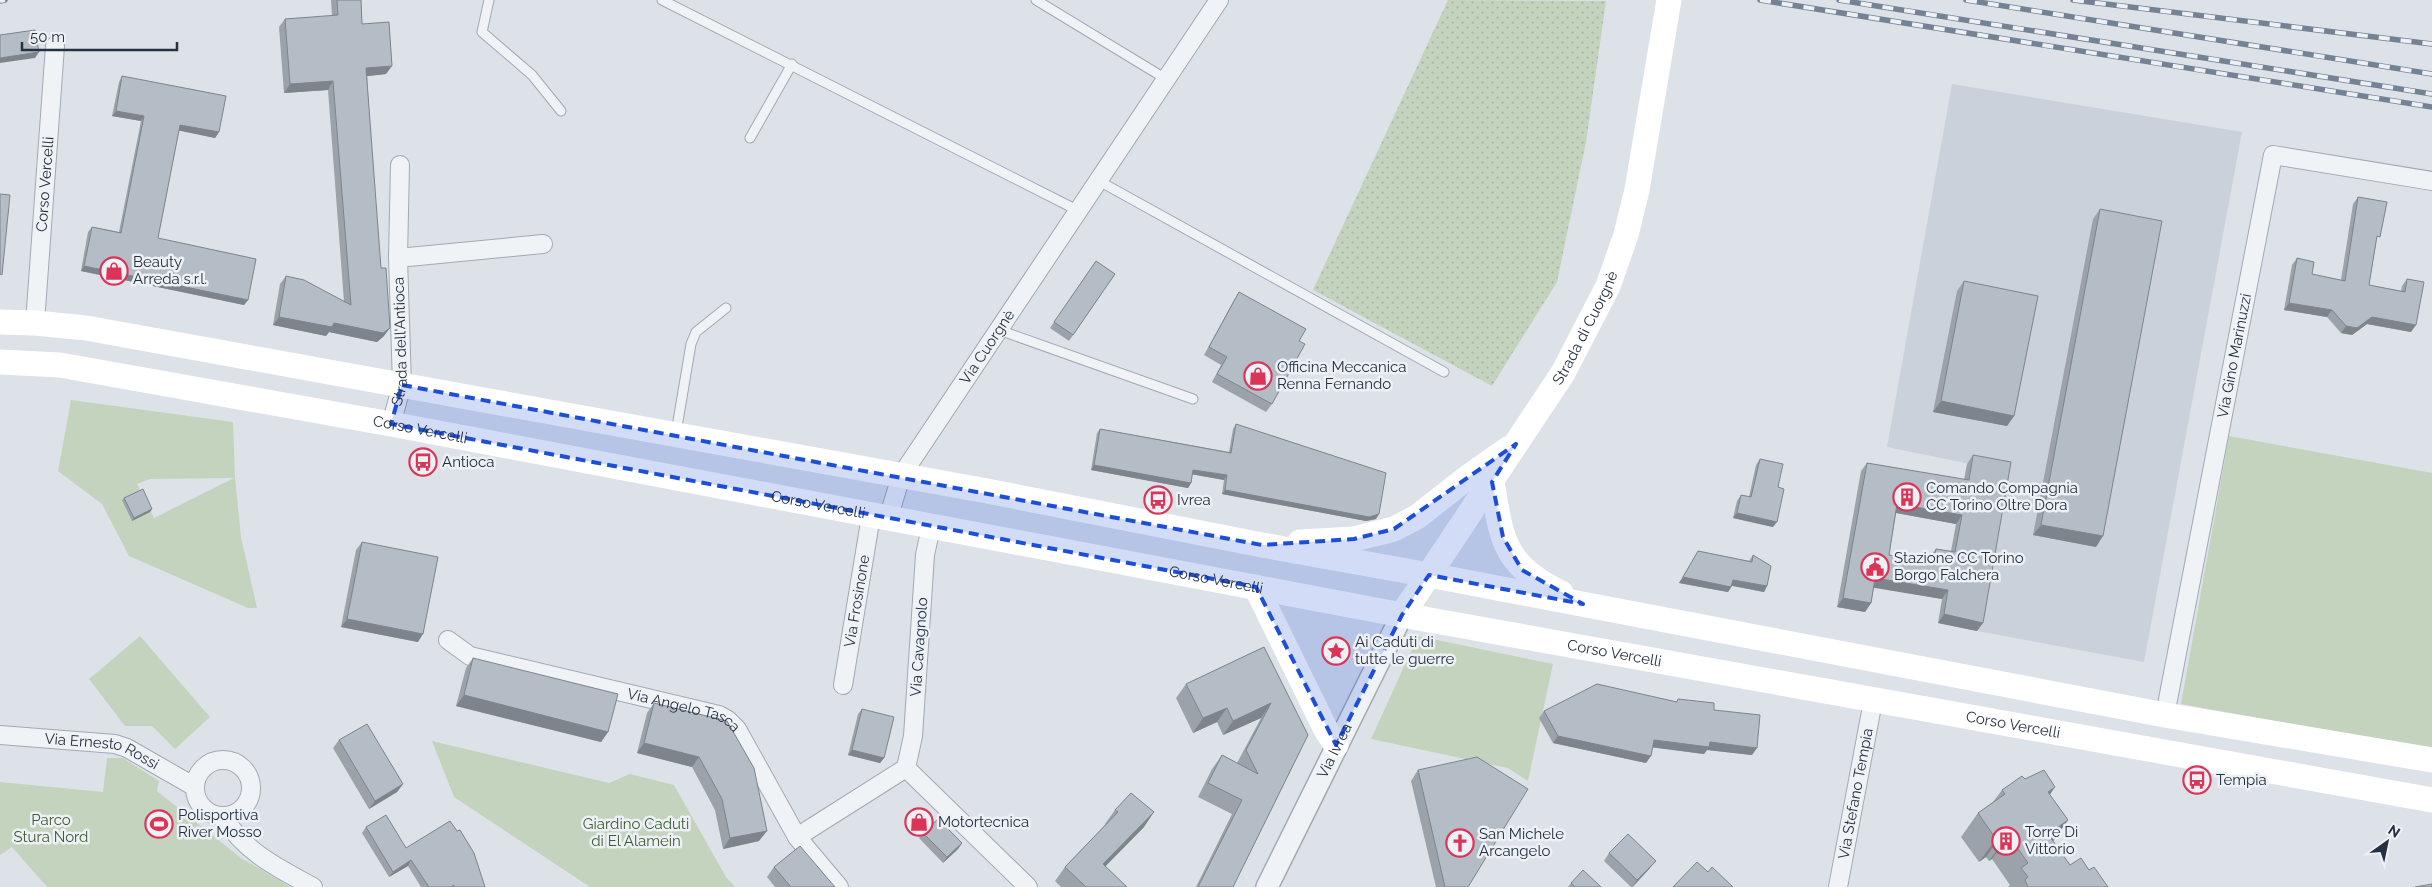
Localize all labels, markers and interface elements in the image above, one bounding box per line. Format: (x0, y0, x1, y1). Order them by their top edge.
scale bar (22, 20, 178, 52)
text: 50 m (30, 28, 65, 46)
street label: Corso Vercelli (33, 136, 57, 233)
place label: Beauty Arreda s.r.l. (133, 253, 207, 288)
shop icon: Beauty Arreda s.r.l. (99, 256, 129, 286)
street label: Strada di Cuorgnè (1549, 269, 1622, 388)
street label: Strada dell'Antioca (388, 277, 411, 408)
street label: Via Gino Marinuzzi (2213, 292, 2255, 419)
street label: Via Cuorgnè (956, 306, 1018, 388)
place label: Officina Meccanica Renna Fernando (1277, 358, 1406, 393)
shop icon: Officina Meccanica Renna Fernando (1243, 361, 1273, 391)
street label: Corso Vercelli (372, 412, 469, 447)
bus stop icon: Antioca (408, 447, 438, 477)
place label: Antioca (442, 453, 494, 471)
place label: Comando Compagnia CC Torino Oltre Dora (1926, 479, 2078, 514)
building icon: Comando Compagnia CC Torino Oltre Dora (1892, 482, 1922, 512)
bus stop icon: Ivrea (1143, 485, 1173, 515)
street label: Corso Vercelli (770, 487, 867, 522)
place label: Ivrea (1177, 491, 1211, 509)
place label: Stazione CC Torino Borgo Falchera (1894, 549, 2024, 584)
public building icon: Stazione CC Torino Borgo Falchera (1860, 552, 1890, 582)
street label: Via Frosinone (840, 553, 873, 649)
street label: Corso Vercelli (1168, 562, 1265, 598)
street label: Via Cavagnolo (907, 597, 931, 697)
place label: Ai Caduti di tutte le guerre (1355, 633, 1454, 668)
place icon: Ai Caduti di tutte le guerre (1321, 636, 1351, 666)
street label: Corso Vercelli (1566, 636, 1663, 670)
street label: Via Angelo Tasca (625, 685, 744, 736)
street label: Corso Vercelli (1964, 707, 2062, 742)
street label: Via Ivrea (1313, 720, 1356, 781)
street label: Via Stefano Tempia (1834, 727, 1877, 861)
street label: Via Ernesto Rossi (44, 730, 162, 773)
bus stop icon: Tempia (2182, 765, 2212, 795)
place label: Tempia (2216, 771, 2267, 789)
place label: Polisportiva River Mosso (178, 806, 262, 841)
shop icon: Motortecnica (904, 807, 934, 837)
sports icon: Polisportiva River Mosso (144, 809, 174, 839)
park label: Parco Stura Nord (14, 811, 88, 846)
place label: Motortecnica (938, 813, 1029, 831)
park label: Giardino Caduti di El Alamein (583, 815, 689, 850)
north arrow (2362, 817, 2412, 867)
text: N (2385, 821, 2403, 841)
place label: Torre Di Vittorio (2025, 823, 2078, 858)
place label: San Michele Arcangelo (1479, 825, 1564, 860)
building icon: Torre Di Vittorio (1991, 826, 2021, 856)
church icon: San Michele Arcangelo (1445, 828, 1475, 858)

